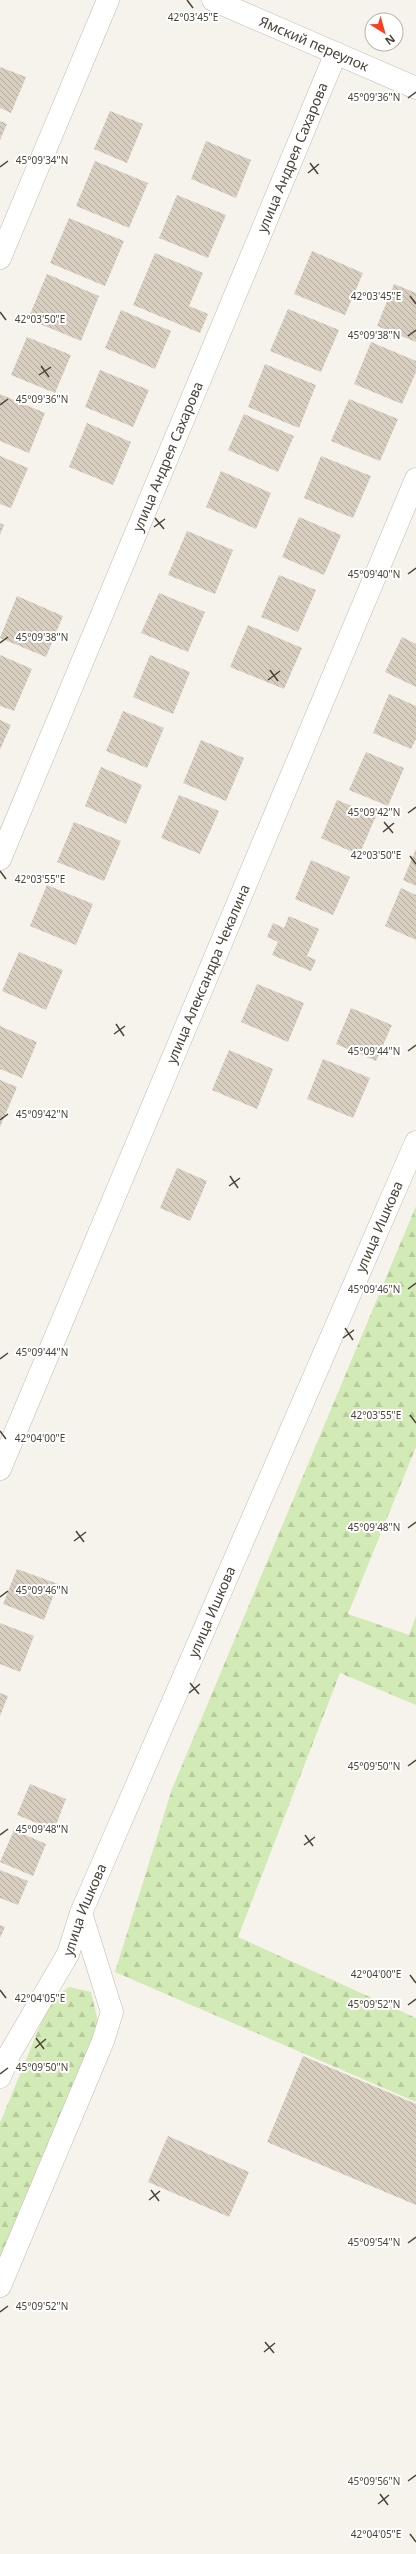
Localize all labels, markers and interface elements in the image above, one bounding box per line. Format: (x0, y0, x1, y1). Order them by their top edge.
text: 42°03'45"E (168, 10, 218, 24)
street label: Ямский переулок (256, 11, 372, 76)
north arrow (364, 12, 404, 52)
text: N (382, 32, 398, 49)
street label: улица Андрея Сахарова (252, 79, 332, 235)
text: 45°09'36"N (348, 90, 400, 104)
text: 45°09'34"N (16, 153, 68, 167)
text: 42°03'45"E (351, 289, 401, 303)
text: 42°03'50"E (15, 312, 65, 326)
text: 45°09'38"N (348, 328, 400, 342)
street label: улица Андрея Сахарова (128, 378, 207, 534)
text: 45°09'36"N (16, 392, 68, 406)
text: 45°09'40"N (348, 567, 400, 581)
text: 45°09'38"N (16, 630, 68, 644)
text: 45°09'42"N (348, 805, 400, 819)
text: 42°03'50"E (351, 848, 401, 862)
text: 42°03'55"E (15, 872, 65, 886)
street label: улица Александра Чекалина (162, 881, 254, 1066)
text: 45°09'44"N (348, 1044, 400, 1058)
text: 45°09'42"N (16, 1107, 68, 1121)
street label: улица Ишкова (351, 1178, 407, 1275)
text: 45°09'46"N (348, 1282, 400, 1296)
text: 45°09'44"N (16, 1345, 68, 1359)
text: 42°03'55"E (351, 1408, 401, 1422)
text: 42°04'00"E (15, 1431, 65, 1445)
text: 45°09'48"N (348, 1520, 400, 1534)
street label: улица Ишкова (183, 1563, 240, 1660)
text: 45°09'46"N (16, 1583, 68, 1597)
text: 45°09'50"N (348, 1759, 400, 1773)
text: 45°09'48"N (16, 1822, 68, 1836)
street label: улица Ишкова (58, 1860, 110, 1958)
text: 42°04'00"E (351, 1967, 401, 1981)
text: 42°04'05"E (15, 1991, 65, 2005)
text: 45°09'52"N (348, 1997, 400, 2011)
text: 45°09'50"N (16, 2060, 68, 2074)
text: 45°09'54"N (348, 2235, 400, 2249)
text: 45°09'52"N (16, 2299, 68, 2313)
text: 45°09'56"N (348, 2474, 400, 2488)
text: 42°04'05"E (351, 2527, 401, 2541)

